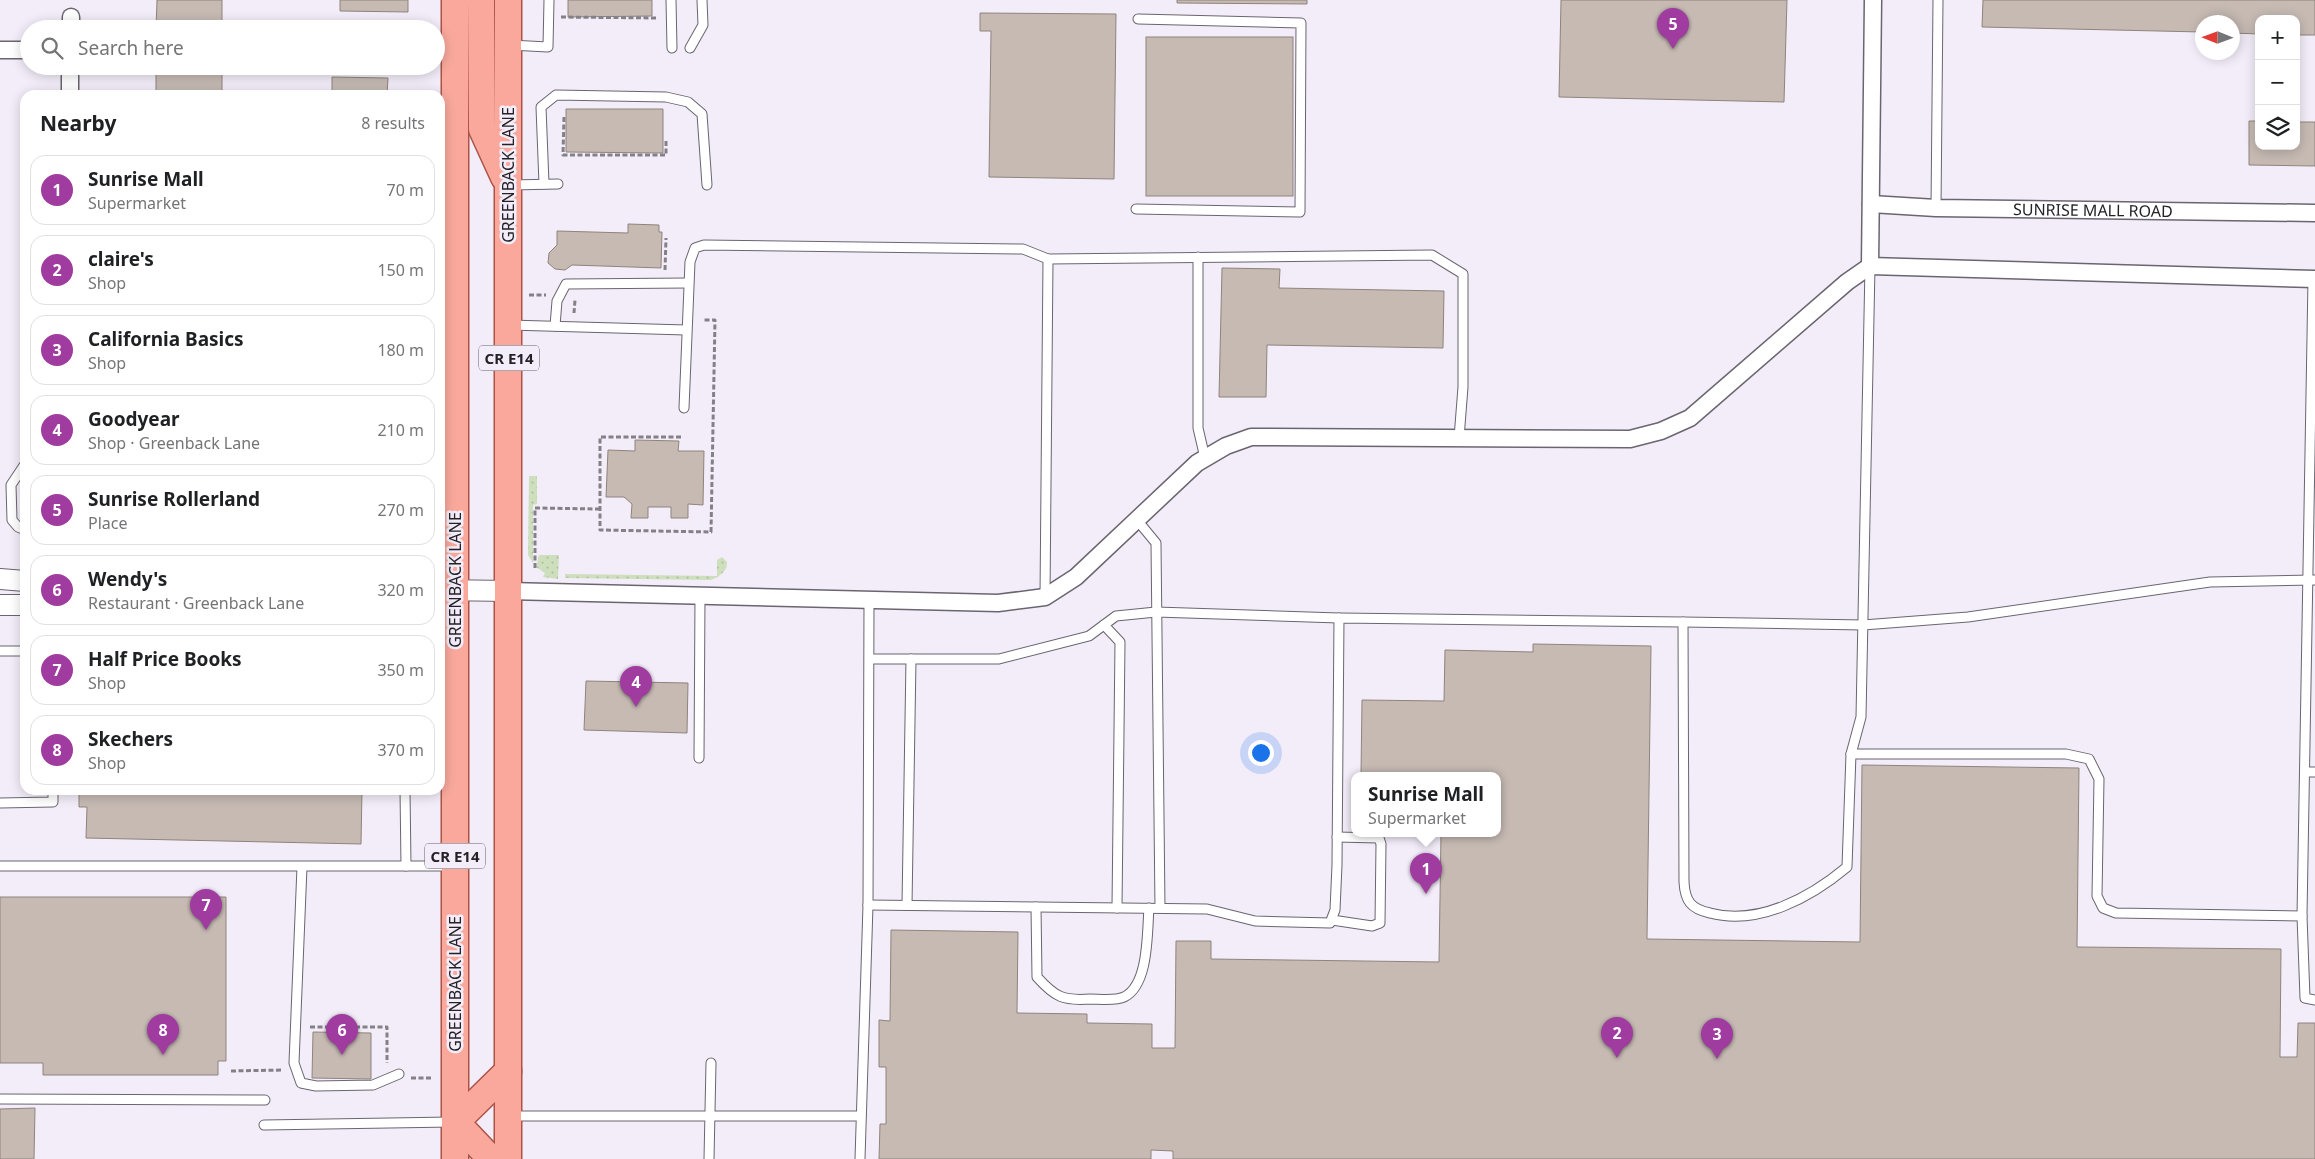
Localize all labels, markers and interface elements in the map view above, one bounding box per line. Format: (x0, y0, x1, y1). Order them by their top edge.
pin: 5 (1657, 8, 1689, 49)
north arrow (2195, 15, 2240, 60)
map controls (2255, 15, 2300, 150)
button: + (2255, 15, 2300, 60)
search box (20, 20, 445, 75)
icon: search (38, 34, 66, 62)
text: Search here (78, 35, 184, 61)
button: − (2255, 60, 2300, 105)
button: layers (2255, 105, 2300, 150)
street label: GREENBACK LANE (497, 107, 519, 243)
text: Nearby (40, 109, 116, 137)
text: 8 results (361, 112, 425, 134)
text: Sunrise Mall (88, 166, 204, 192)
text: 1 (52, 179, 62, 201)
text: 70 m (387, 179, 424, 201)
text: Supermarket (88, 192, 186, 214)
street label: SUNRISE MALL ROAD (2013, 198, 2173, 222)
text: claire's (88, 246, 154, 272)
text: 2 (52, 259, 62, 281)
text: 150 m (377, 259, 424, 281)
text: Shop (88, 272, 126, 294)
text: California Basics (88, 326, 244, 352)
text: 3 (52, 339, 62, 361)
text: 180 m (377, 339, 424, 361)
road number: CR E14 (479, 346, 539, 370)
text: Shop (88, 352, 126, 374)
text: Goodyear (88, 406, 180, 432)
text: 4 (52, 419, 62, 441)
text: 210 m (377, 419, 424, 441)
text: Shop · Greenback Lane (88, 432, 260, 454)
text: Sunrise Rollerland (88, 486, 260, 512)
text: 5 (52, 499, 62, 521)
text: 270 m (377, 499, 424, 521)
text: Place (88, 512, 128, 534)
street label: GREENBACK LANE (444, 512, 466, 648)
text: Wendy's (88, 566, 167, 592)
text: 6 (52, 579, 62, 601)
text: 320 m (377, 579, 424, 601)
text: Restaurant · Greenback Lane (88, 592, 304, 614)
text: Half Price Books (88, 646, 242, 672)
text: 7 (52, 659, 62, 681)
text: 350 m (377, 659, 424, 681)
pin: 4 (620, 666, 652, 707)
text: Shop (88, 672, 126, 694)
text: Skechers (88, 726, 173, 752)
text: 8 (52, 739, 62, 761)
text: 370 m (377, 739, 424, 761)
your location (1248, 740, 1274, 766)
text: Shop (88, 752, 126, 774)
popup (1351, 772, 1501, 837)
text: Sunrise Mall (1368, 781, 1484, 807)
text: Supermarket (1368, 807, 1466, 829)
road number: CR E14 (425, 844, 485, 868)
pin: 1 (1410, 853, 1442, 894)
pin: 7 (190, 889, 222, 930)
street label: GREENBACK LANE (444, 916, 466, 1052)
pin: 8 (147, 1014, 179, 1055)
pin: 6 (326, 1014, 358, 1055)
pin: 2 (1601, 1017, 1633, 1058)
pin: 3 (1701, 1018, 1733, 1059)

